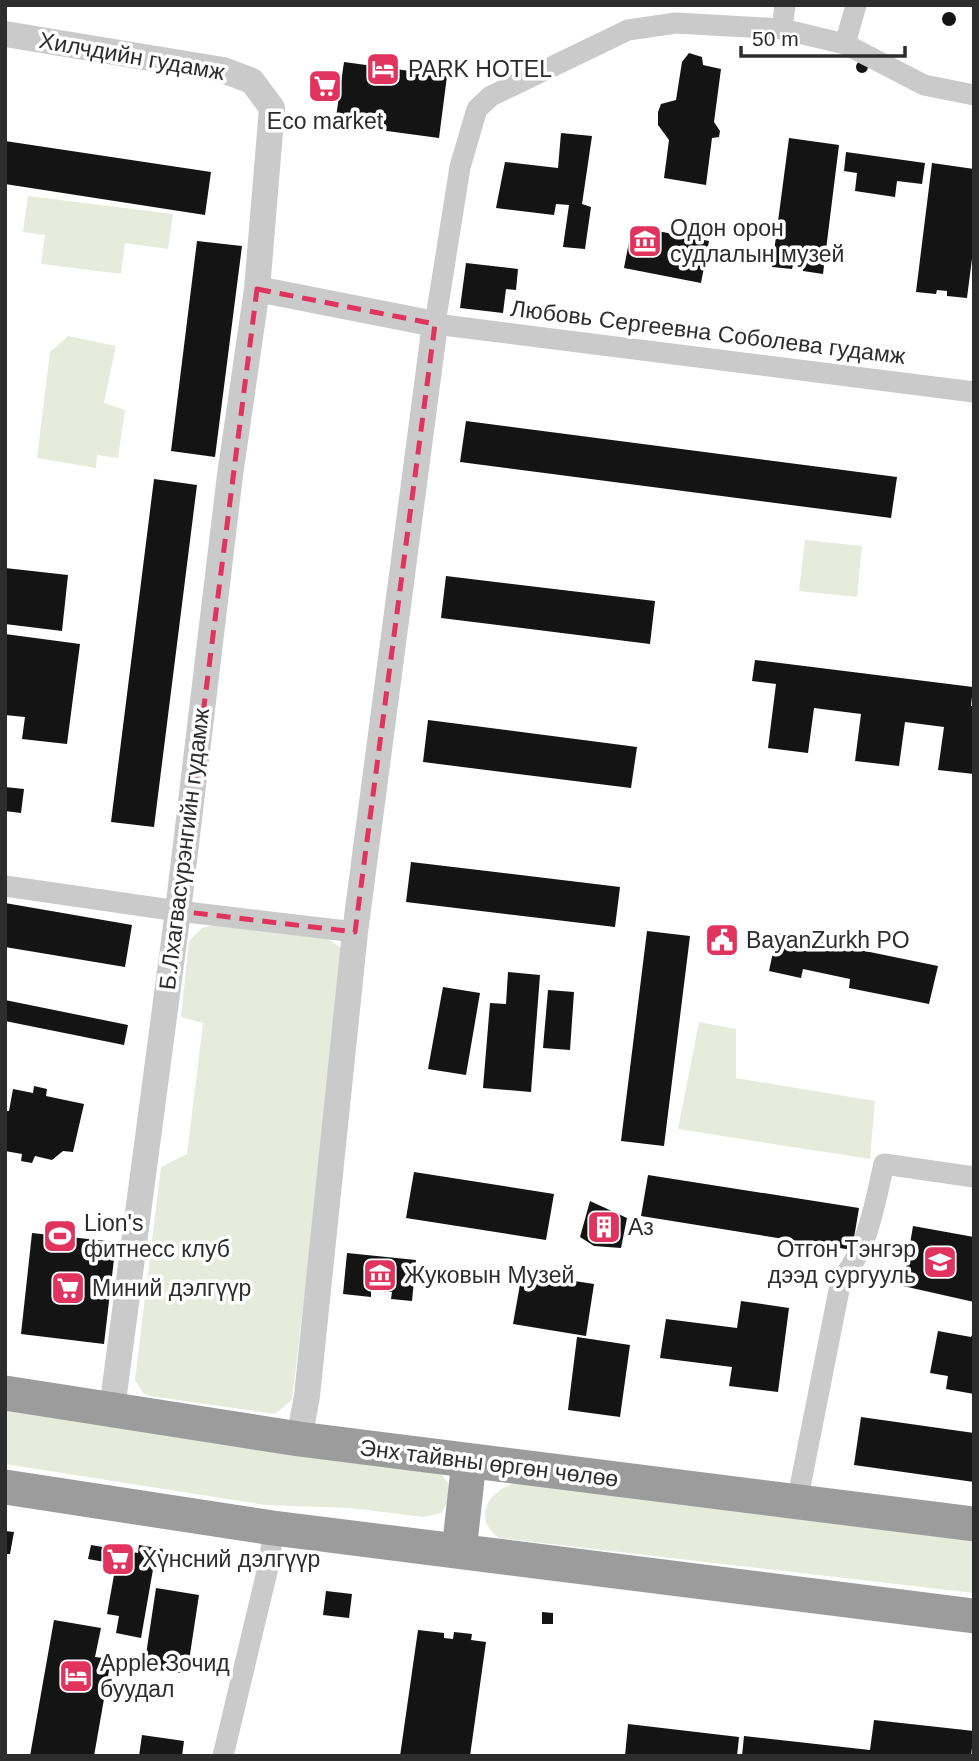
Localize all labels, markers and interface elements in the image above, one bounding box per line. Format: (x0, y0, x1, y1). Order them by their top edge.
scale bar (741, 14, 906, 58)
street label: Хилчдийн гудамж (37, 27, 227, 85)
text: 50 m (752, 27, 799, 50)
hotel icon: PARK HOTEL (364, 50, 402, 88)
place label: PARK HOTEL (408, 56, 552, 82)
supermarket icon: Eco market (306, 67, 344, 105)
place label: Eco market (267, 108, 384, 134)
place label: Одон орон судлалын музей (670, 215, 844, 267)
museum icon: Одон орон судлалын музей (626, 222, 664, 260)
street label: Любовь Сергеевна Соболева гудамж (509, 295, 907, 369)
street label: Б.Лхагвасүрэнгийн гудамж (154, 706, 214, 991)
public building icon: BayanZurkh PO (703, 921, 741, 959)
place label: BayanZurkh PO (746, 927, 910, 953)
building icon: Аз (585, 1208, 623, 1246)
place label: Lion's фитнесс клуб (84, 1210, 230, 1262)
place label: Аз (628, 1214, 654, 1240)
sports icon: Lion's фитнесс клуб (41, 1217, 79, 1255)
place label: Отгон Тэнгэр дээд сургууль (768, 1236, 916, 1288)
school or university icon: Отгон Тэнгэр дээд сургууль (921, 1243, 959, 1281)
museum icon: Жуковын Музей (361, 1256, 399, 1294)
place label: Жуковын Музей (404, 1262, 574, 1288)
supermarket icon: Миний дэлгүүр (49, 1269, 87, 1307)
place label: Миний дэлгүүр (92, 1275, 251, 1301)
street label: Энх тайвны өргөн чөлөө (358, 1434, 620, 1492)
supermarket icon: Хүнсний дэлгүүр (99, 1540, 137, 1578)
place label: Хүнсний дэлгүүр (142, 1546, 320, 1572)
place label: Apple Зочид буудал (100, 1650, 230, 1702)
hotel icon: Apple Зочид буудал (57, 1657, 95, 1695)

